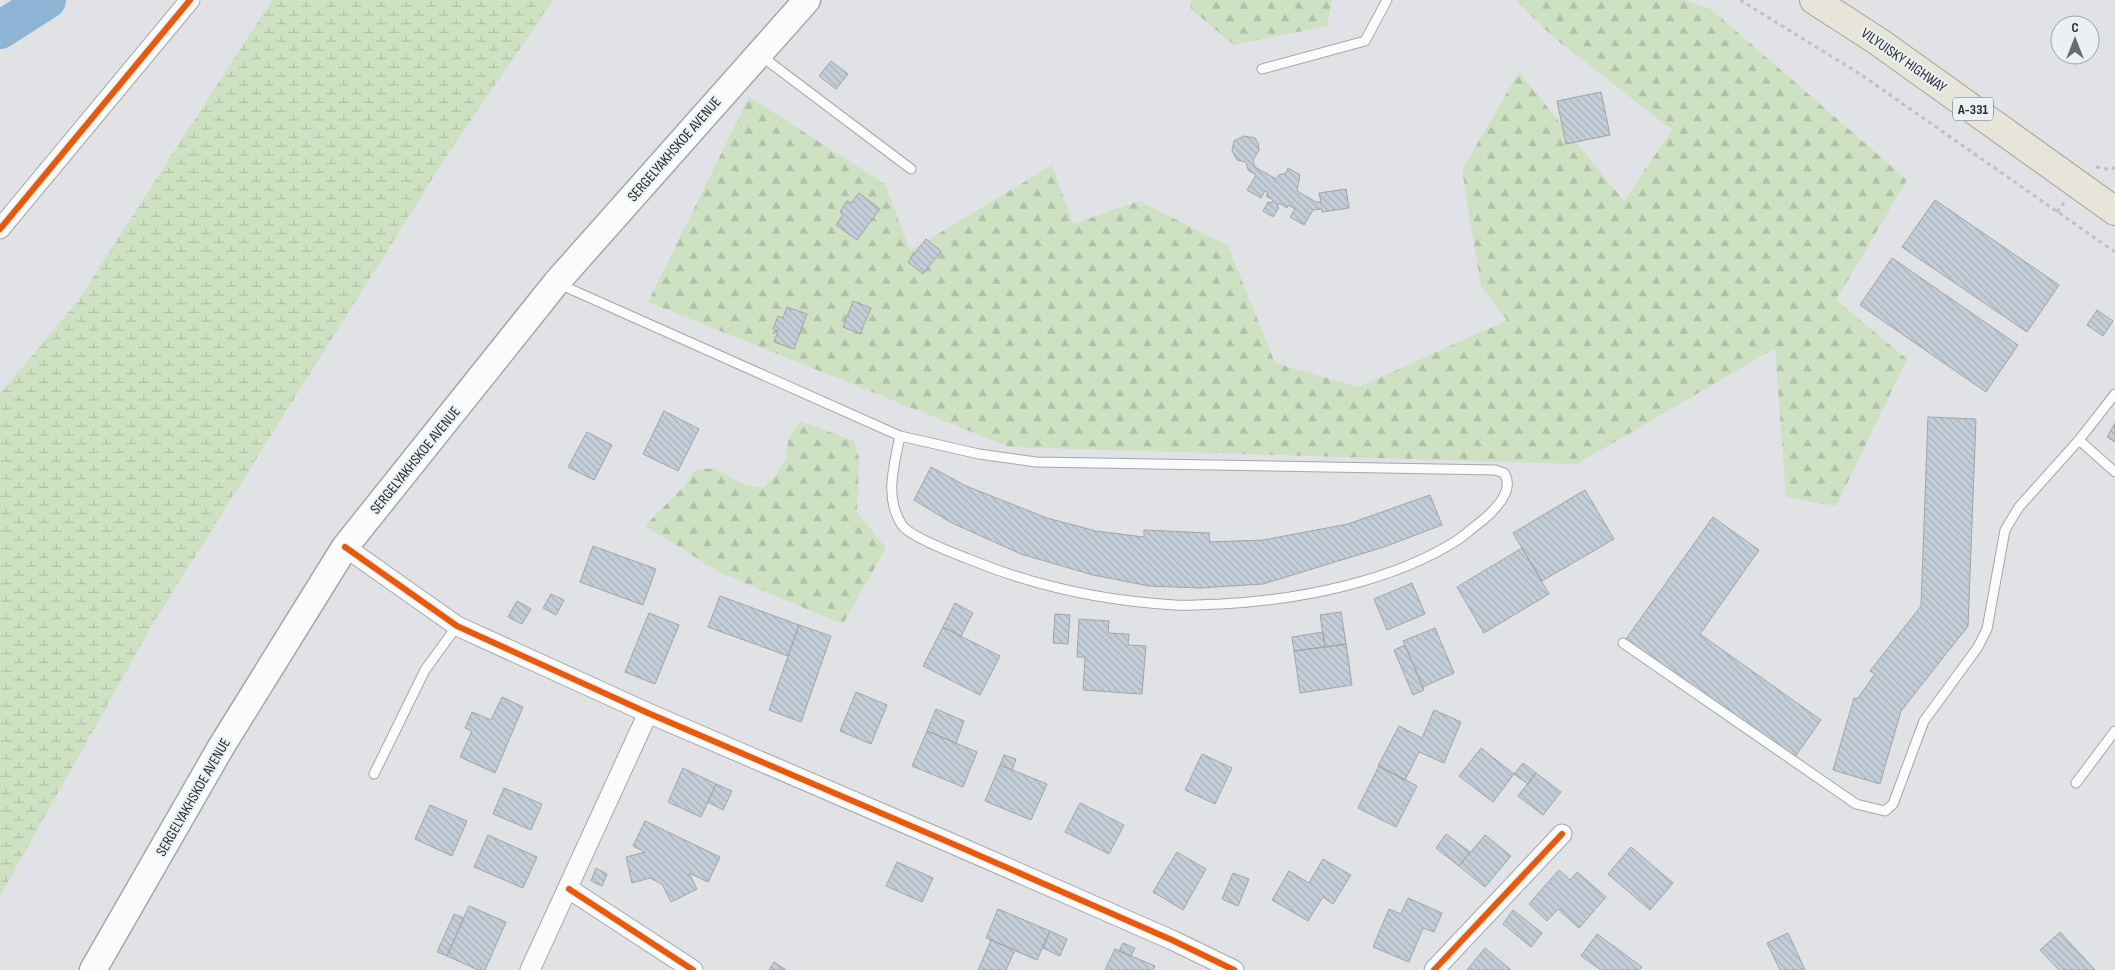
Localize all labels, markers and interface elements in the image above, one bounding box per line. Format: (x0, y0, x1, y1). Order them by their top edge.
north arrow (2050, 15, 2100, 65)
text: С (2071, 19, 2079, 36)
street label: VILYUISKY HIGHWAY (1857, 24, 1951, 97)
street label: SERGELYAKHSKOE AVENUE (623, 93, 725, 206)
road number: А-331 (1953, 98, 1993, 120)
street label: SERGELYAKHSKOE AVENUE (366, 403, 465, 518)
street label: SERGELYAKHSKOE AVENUE (152, 735, 235, 860)

